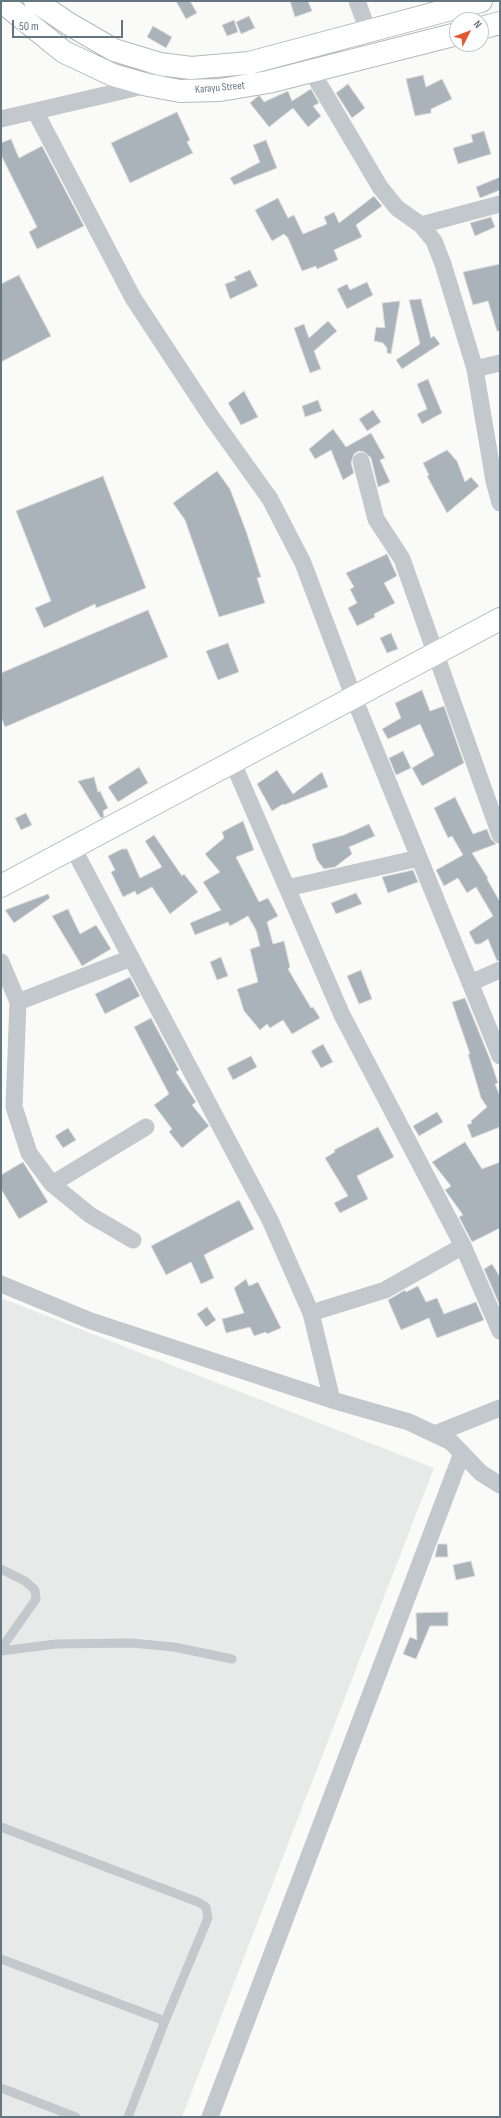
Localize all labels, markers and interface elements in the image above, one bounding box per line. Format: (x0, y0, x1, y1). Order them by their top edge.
scale bar (14, 12, 125, 38)
north arrow (449, 12, 489, 52)
text: N (471, 18, 484, 31)
text: 50 m (19, 19, 39, 34)
street label: Karayu Street (194, 79, 246, 97)

